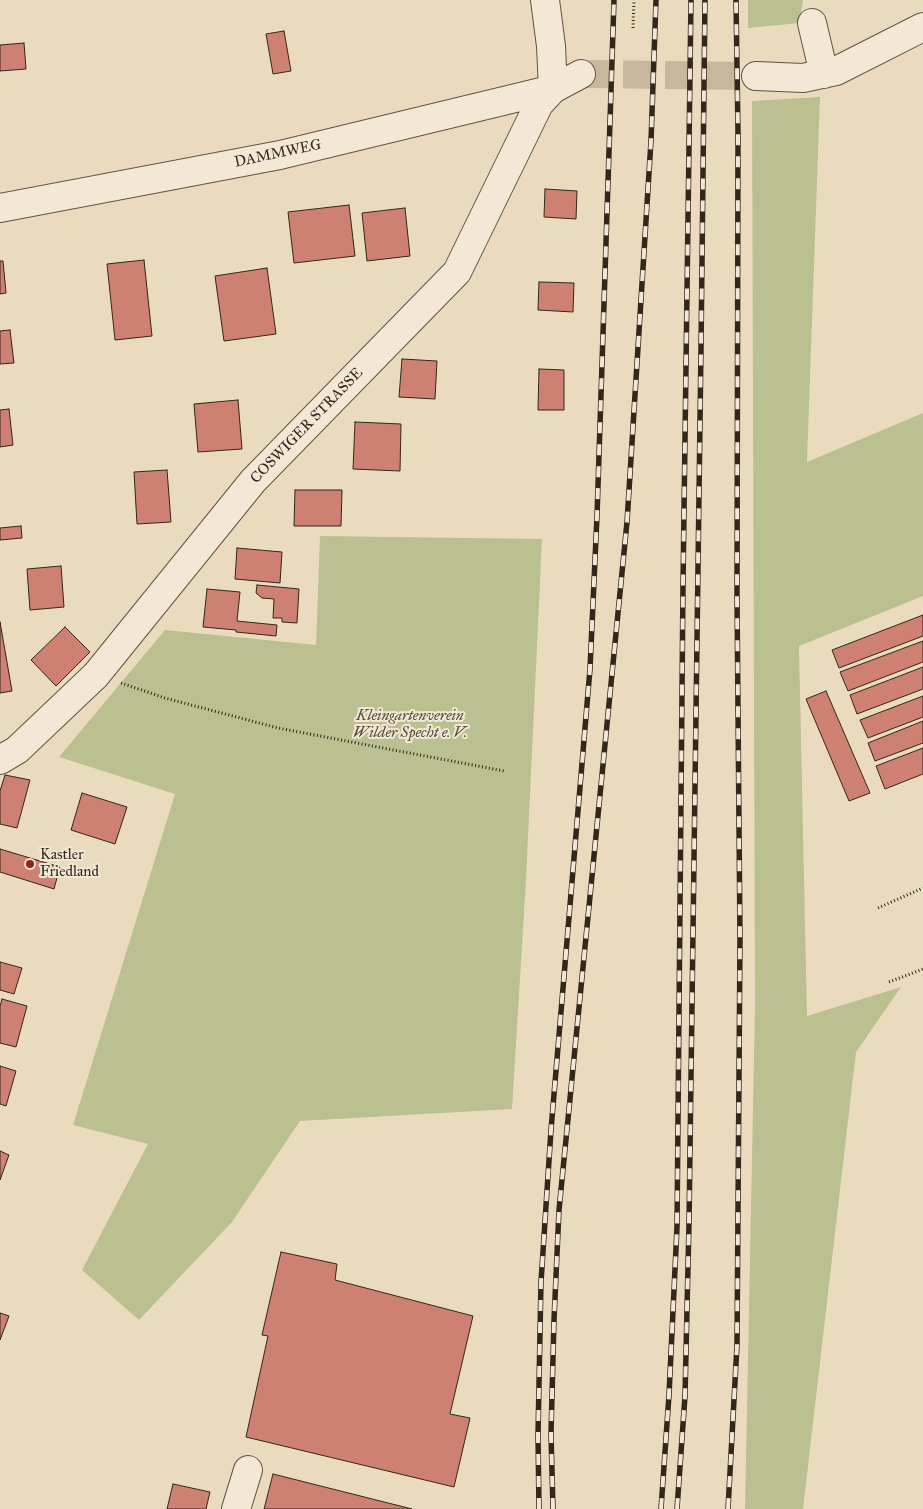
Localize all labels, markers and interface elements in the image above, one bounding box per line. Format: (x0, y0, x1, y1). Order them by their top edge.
street label: DAMMWEG (233, 136, 323, 172)
street label: COSWIGER STRASSE (247, 364, 367, 488)
park label: Kleingartenverein Wilder Specht e. V. (353, 707, 467, 742)
place label: Kastler Friedland (40, 846, 99, 881)
marker: Kastler Friedland (24, 858, 36, 870)

